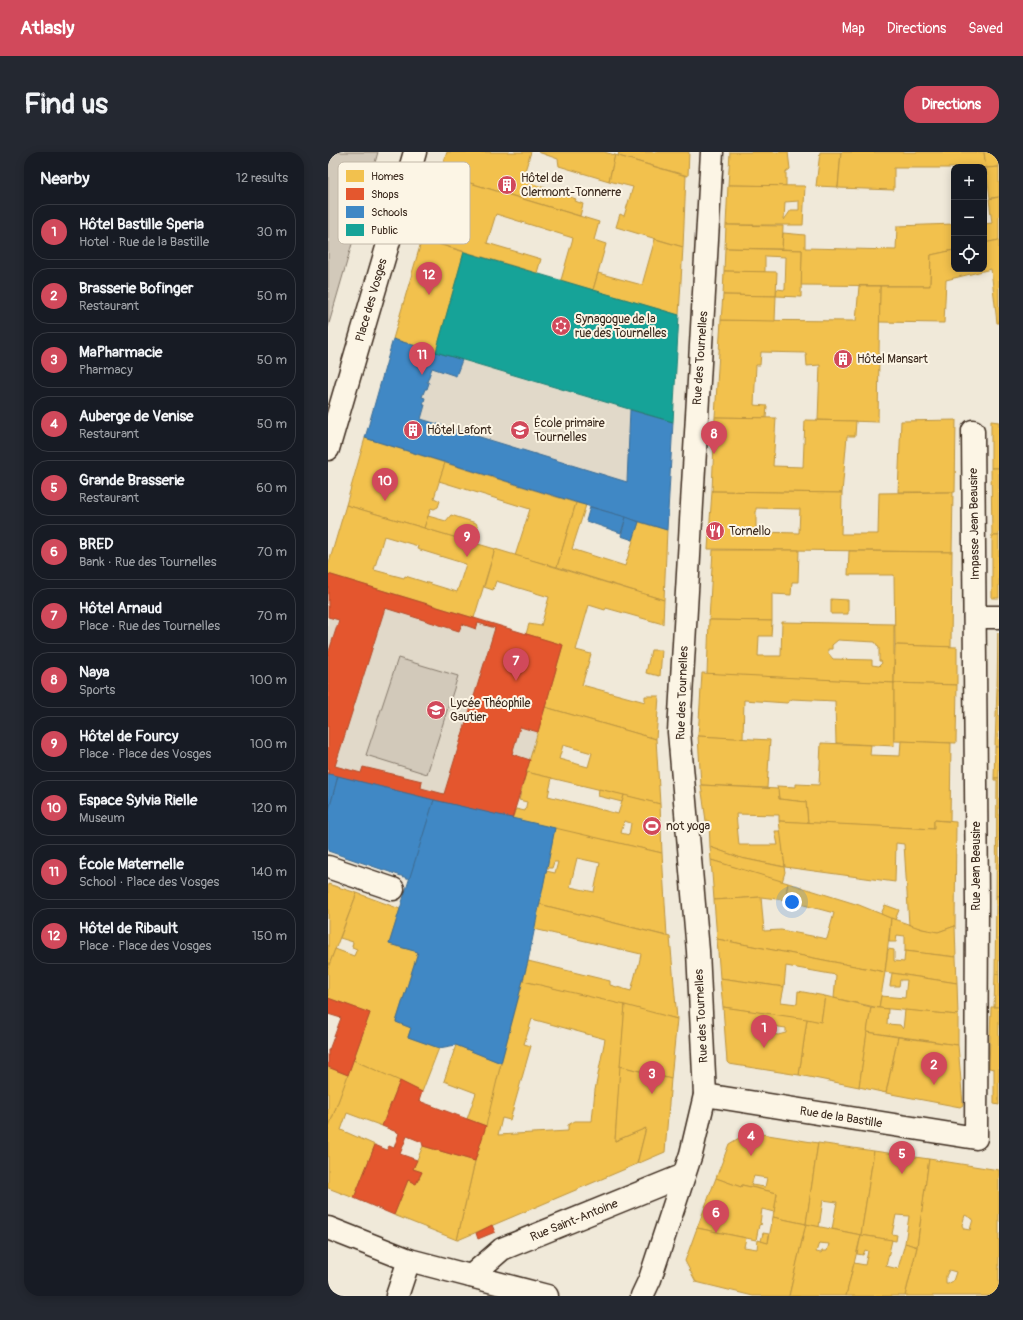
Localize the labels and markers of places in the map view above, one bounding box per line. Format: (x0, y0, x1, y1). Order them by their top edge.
place label: Hôtel de Clermont-Tonnerre (521, 171, 621, 200)
building icon: Hôtel de Clermont-Tonnerre (496, 174, 518, 196)
pin: 12 (416, 262, 442, 295)
place label: Synagogue de la rue des Tournelles (575, 312, 667, 341)
synagogue icon: Synagogue de la rue des Tournelles (550, 315, 572, 337)
pin: 11 (409, 342, 435, 375)
building icon: Hôtel Mansart (832, 348, 854, 370)
place label: Hôtel Mansart (857, 352, 928, 367)
place label: École primaire Tournelles (534, 415, 605, 445)
building icon: Hôtel Lafont (402, 419, 424, 441)
school or university icon: École primaire Tournelles (509, 419, 531, 441)
pin: 8 (701, 421, 727, 454)
place label: Hôtel Lafont (427, 423, 492, 438)
pin: 10 (372, 468, 398, 501)
restaurant icon: Tornello (704, 520, 726, 542)
pin: 9 (454, 524, 480, 557)
place label: Tornello (729, 524, 771, 539)
pin: 7 (503, 648, 529, 681)
place label: Lycée Théophile Gautier (450, 696, 531, 725)
school or university icon: Lycée Théophile Gautier (425, 699, 447, 721)
sports icon: not yoga (641, 815, 663, 837)
place label: not yoga (666, 819, 711, 834)
pin: 1 (751, 1015, 777, 1048)
pin: 2 (921, 1052, 947, 1085)
pin: 3 (639, 1061, 665, 1094)
pin: 4 (738, 1123, 764, 1156)
pin: 5 (889, 1141, 915, 1174)
pin: 6 (703, 1200, 729, 1233)

